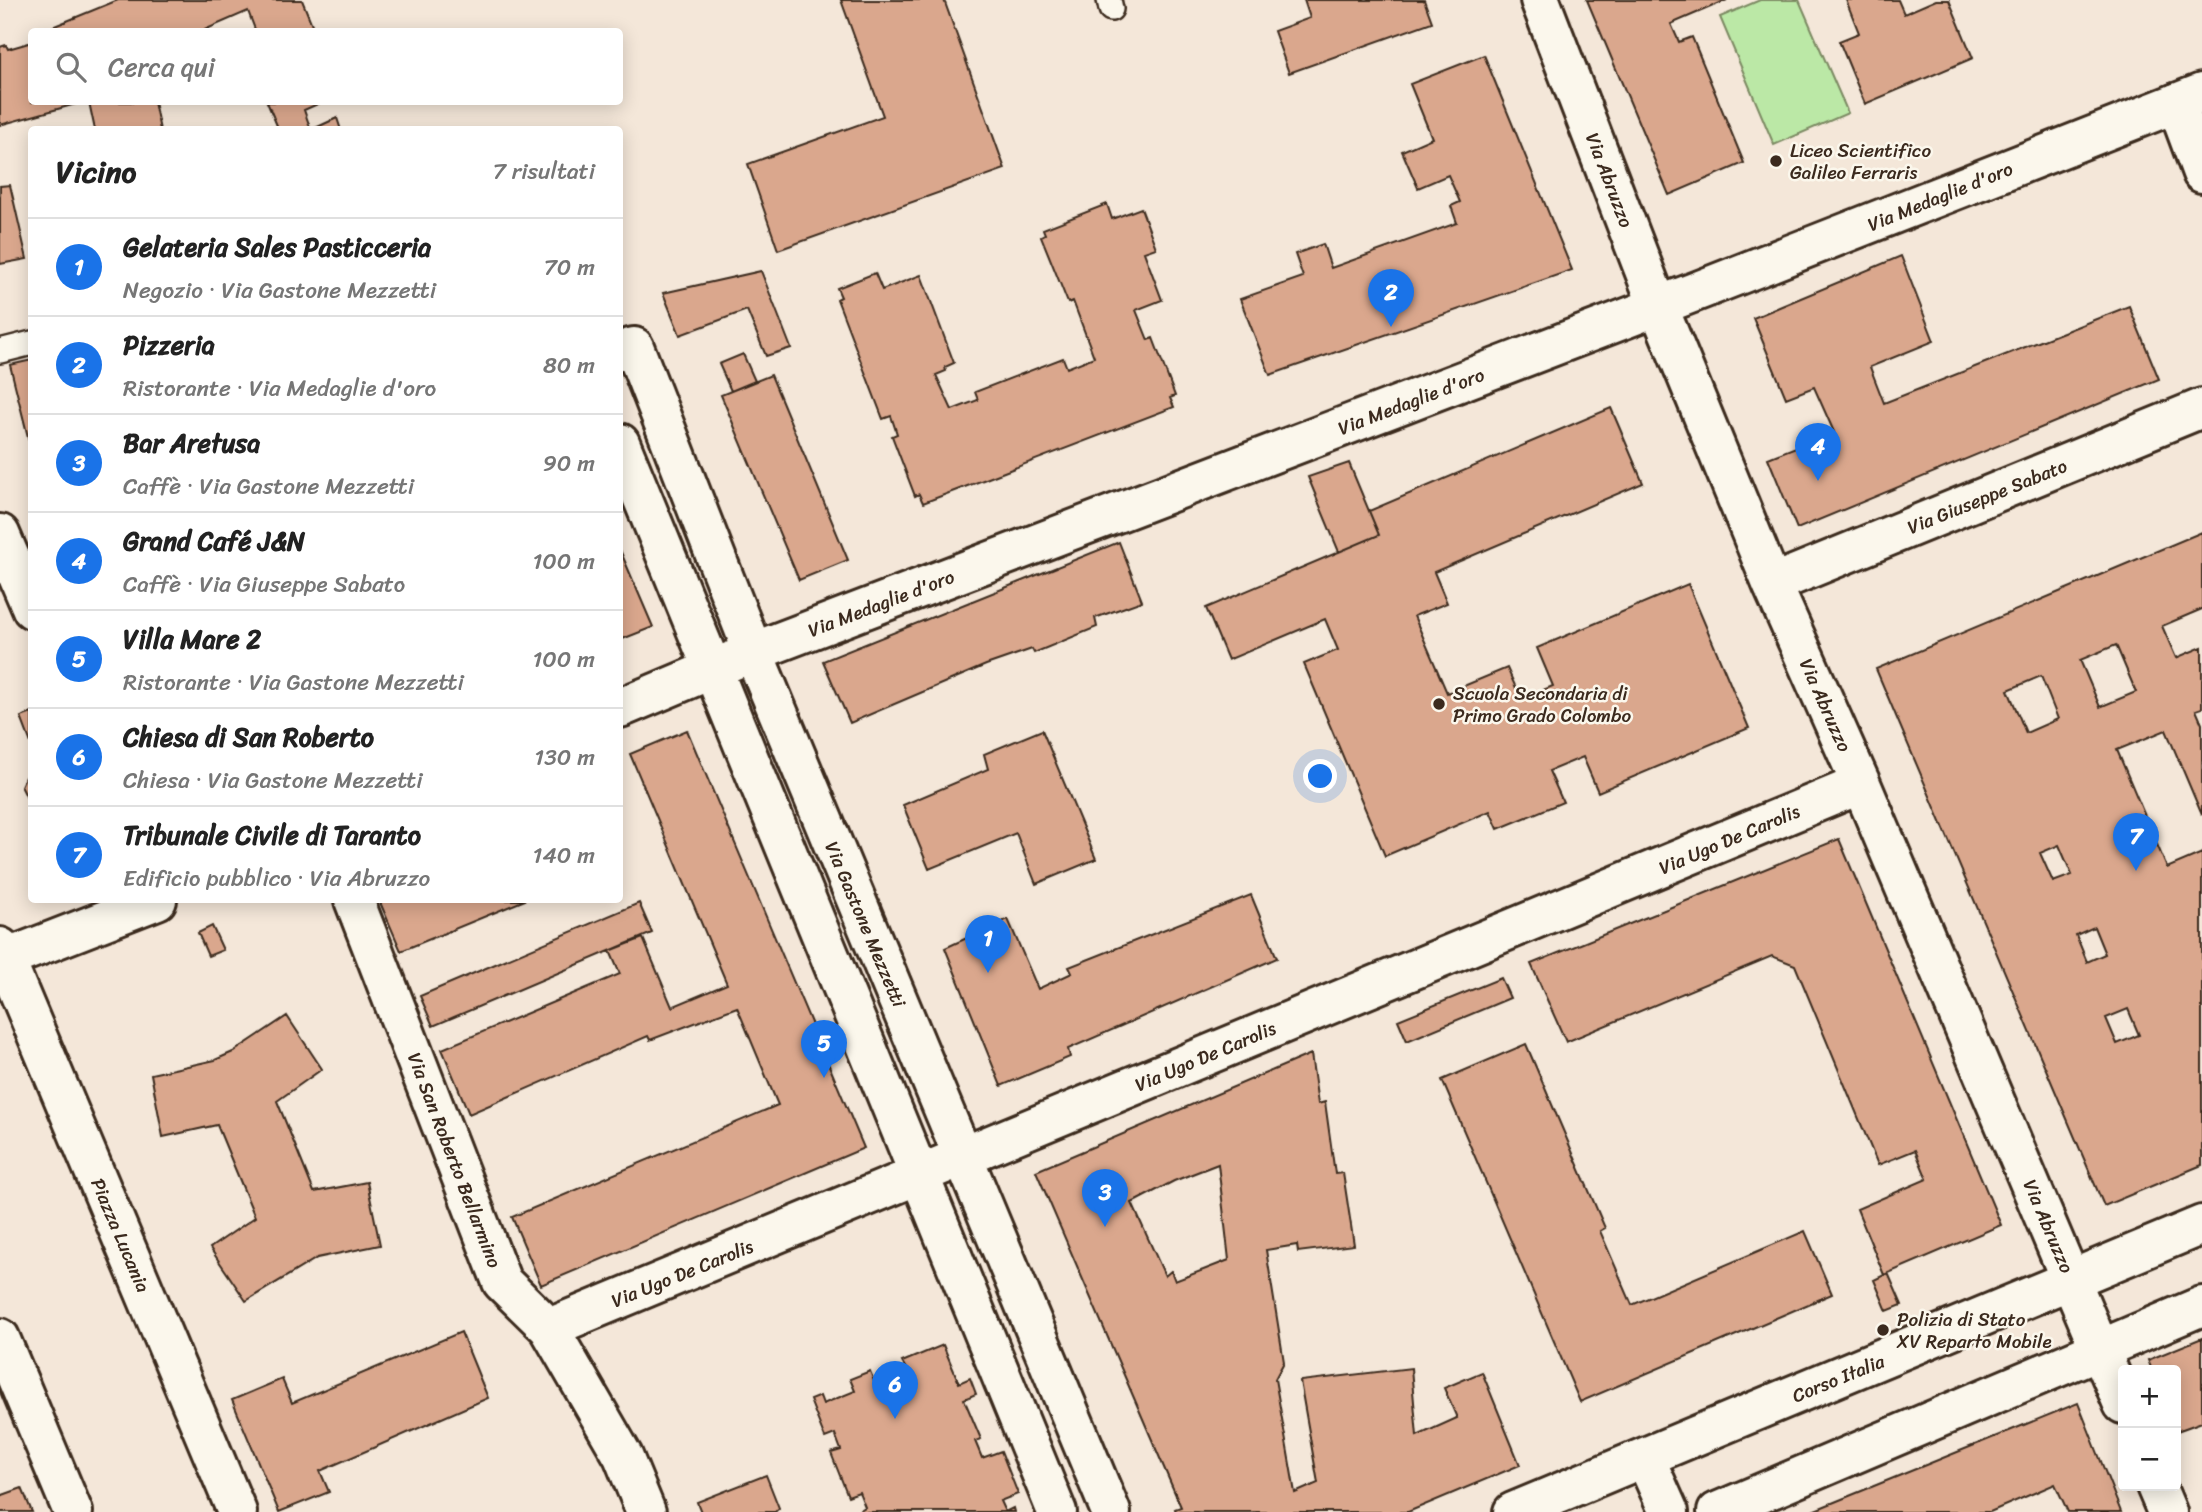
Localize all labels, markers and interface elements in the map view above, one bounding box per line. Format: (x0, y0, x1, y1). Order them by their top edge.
search box (28, 28, 623, 105)
text: Cerca qui (108, 44, 215, 90)
icon: search (52, 48, 90, 86)
street label: Via Abruzzo (1576, 128, 1643, 233)
place label: Liceo Scientifico Galileo Ferraris (1790, 134, 1931, 189)
text: Vicino (56, 145, 136, 199)
text: 7 risultati (493, 151, 595, 192)
street label: Via Medaglie d'oro (1862, 152, 2018, 241)
marker: Liceo Scientifico Galileo Ferraris (1768, 153, 1784, 169)
text: Gelateria Sales Pasticceria (123, 224, 431, 270)
text: 1 (74, 247, 84, 288)
text: 70 m (544, 247, 595, 288)
pin: 2 (1368, 269, 1414, 327)
text: Negozio · Via Gastone Mezzetti (123, 270, 436, 311)
text: Pizzeria (123, 322, 215, 368)
text: 2 (72, 345, 86, 386)
text: 80 m (543, 345, 595, 386)
street label: Via Medaglie d'oro (1333, 358, 1490, 445)
text: Ristorante · Via Medaglie d'oro (123, 368, 436, 409)
text: Bar Aretusa (123, 420, 260, 466)
pin: 4 (1795, 423, 1841, 481)
text: 3 (73, 443, 85, 484)
text: 90 m (543, 443, 595, 484)
street label: Via Giuseppe Sabato (1902, 449, 2072, 544)
text: Caffè · Via Gastone Mezzetti (123, 466, 414, 507)
text: Grand Café J&N (123, 518, 305, 564)
text: 4 (72, 541, 86, 582)
text: 100 m (532, 541, 595, 582)
street label: Via Medaglie d'oro (803, 560, 960, 647)
text: Caffè · Via Giuseppe Sabato (123, 564, 405, 605)
text: Villa Mare 2 (123, 616, 261, 662)
text: 5 (72, 639, 86, 680)
text: 100 m (532, 639, 595, 680)
street label: Via Abruzzo (1790, 653, 1861, 758)
text: Ristorante · Via Gastone Mezzetti (123, 662, 464, 703)
place label: Scuola Secondaria di Primo Grado Colombo (1453, 677, 1631, 732)
marker: Scuola Secondaria di Primo Grado Colombo (1431, 696, 1447, 712)
text: Chiesa di San Roberto (123, 714, 374, 760)
text: 6 (72, 737, 86, 778)
text: 130 m (534, 737, 595, 778)
your location (1303, 759, 1337, 793)
text: Chiesa · Via Gastone Mezzetti (123, 760, 423, 801)
street label: Via Ugo De Carolis (1653, 795, 1805, 884)
text: Tribunale Civile di Taranto (123, 812, 421, 858)
pin: 7 (2113, 813, 2159, 871)
text: 7 (72, 835, 86, 876)
text: 140 m (533, 835, 595, 876)
street label: Via Gastone Mezzetti (816, 836, 916, 1013)
text: Edificio pubblico · Via Abruzzo (123, 858, 430, 899)
pin: 1 (965, 915, 1011, 973)
street label: Via Ugo De Carolis (1129, 1012, 1281, 1101)
pin: 5 (801, 1020, 847, 1078)
street label: Via San Roberto Bellarmino (398, 1048, 511, 1273)
pin: 3 (1082, 1169, 1128, 1227)
street label: Piazza Lucania (82, 1173, 160, 1298)
street label: Via Abruzzo (2014, 1174, 2083, 1279)
street label: Via Ugo De Carolis (606, 1230, 758, 1317)
place label: Polizia di Stato XV Reparto Mobile (1896, 1303, 2052, 1358)
marker: Polizia di Stato XV Reparto Mobile (1875, 1322, 1891, 1338)
street label: Corso Italia (1787, 1345, 1890, 1412)
pin: 6 (872, 1361, 918, 1419)
map controls (2118, 1365, 2181, 1491)
button: + (2118, 1365, 2181, 1428)
button: − (2118, 1428, 2181, 1491)

